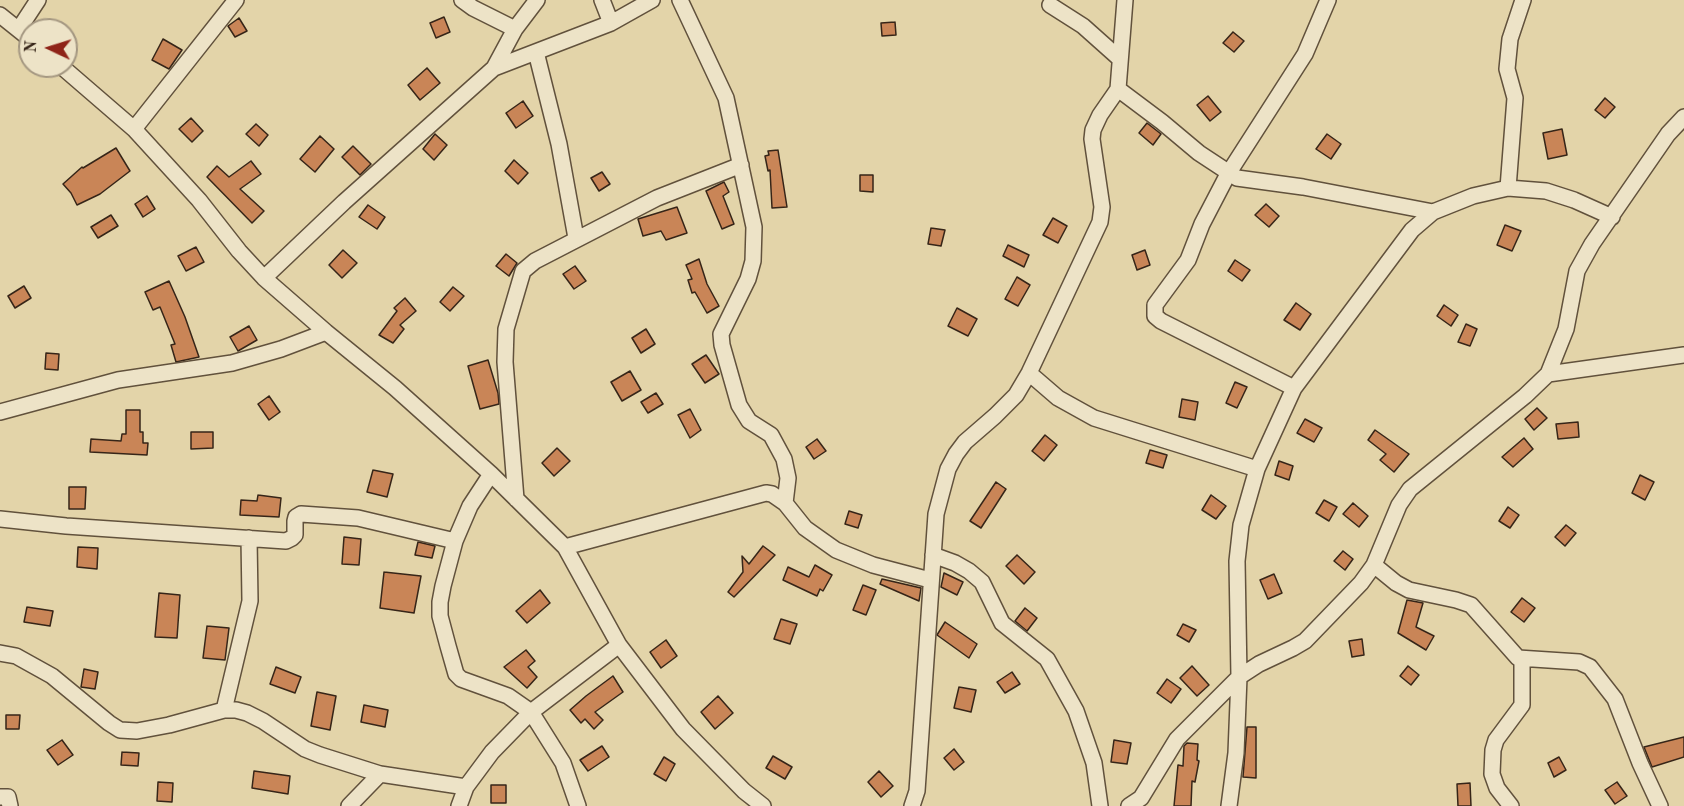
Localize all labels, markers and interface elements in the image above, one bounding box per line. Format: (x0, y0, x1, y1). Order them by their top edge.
north arrow (18, 18, 78, 78)
text: N (24, 40, 40, 54)

